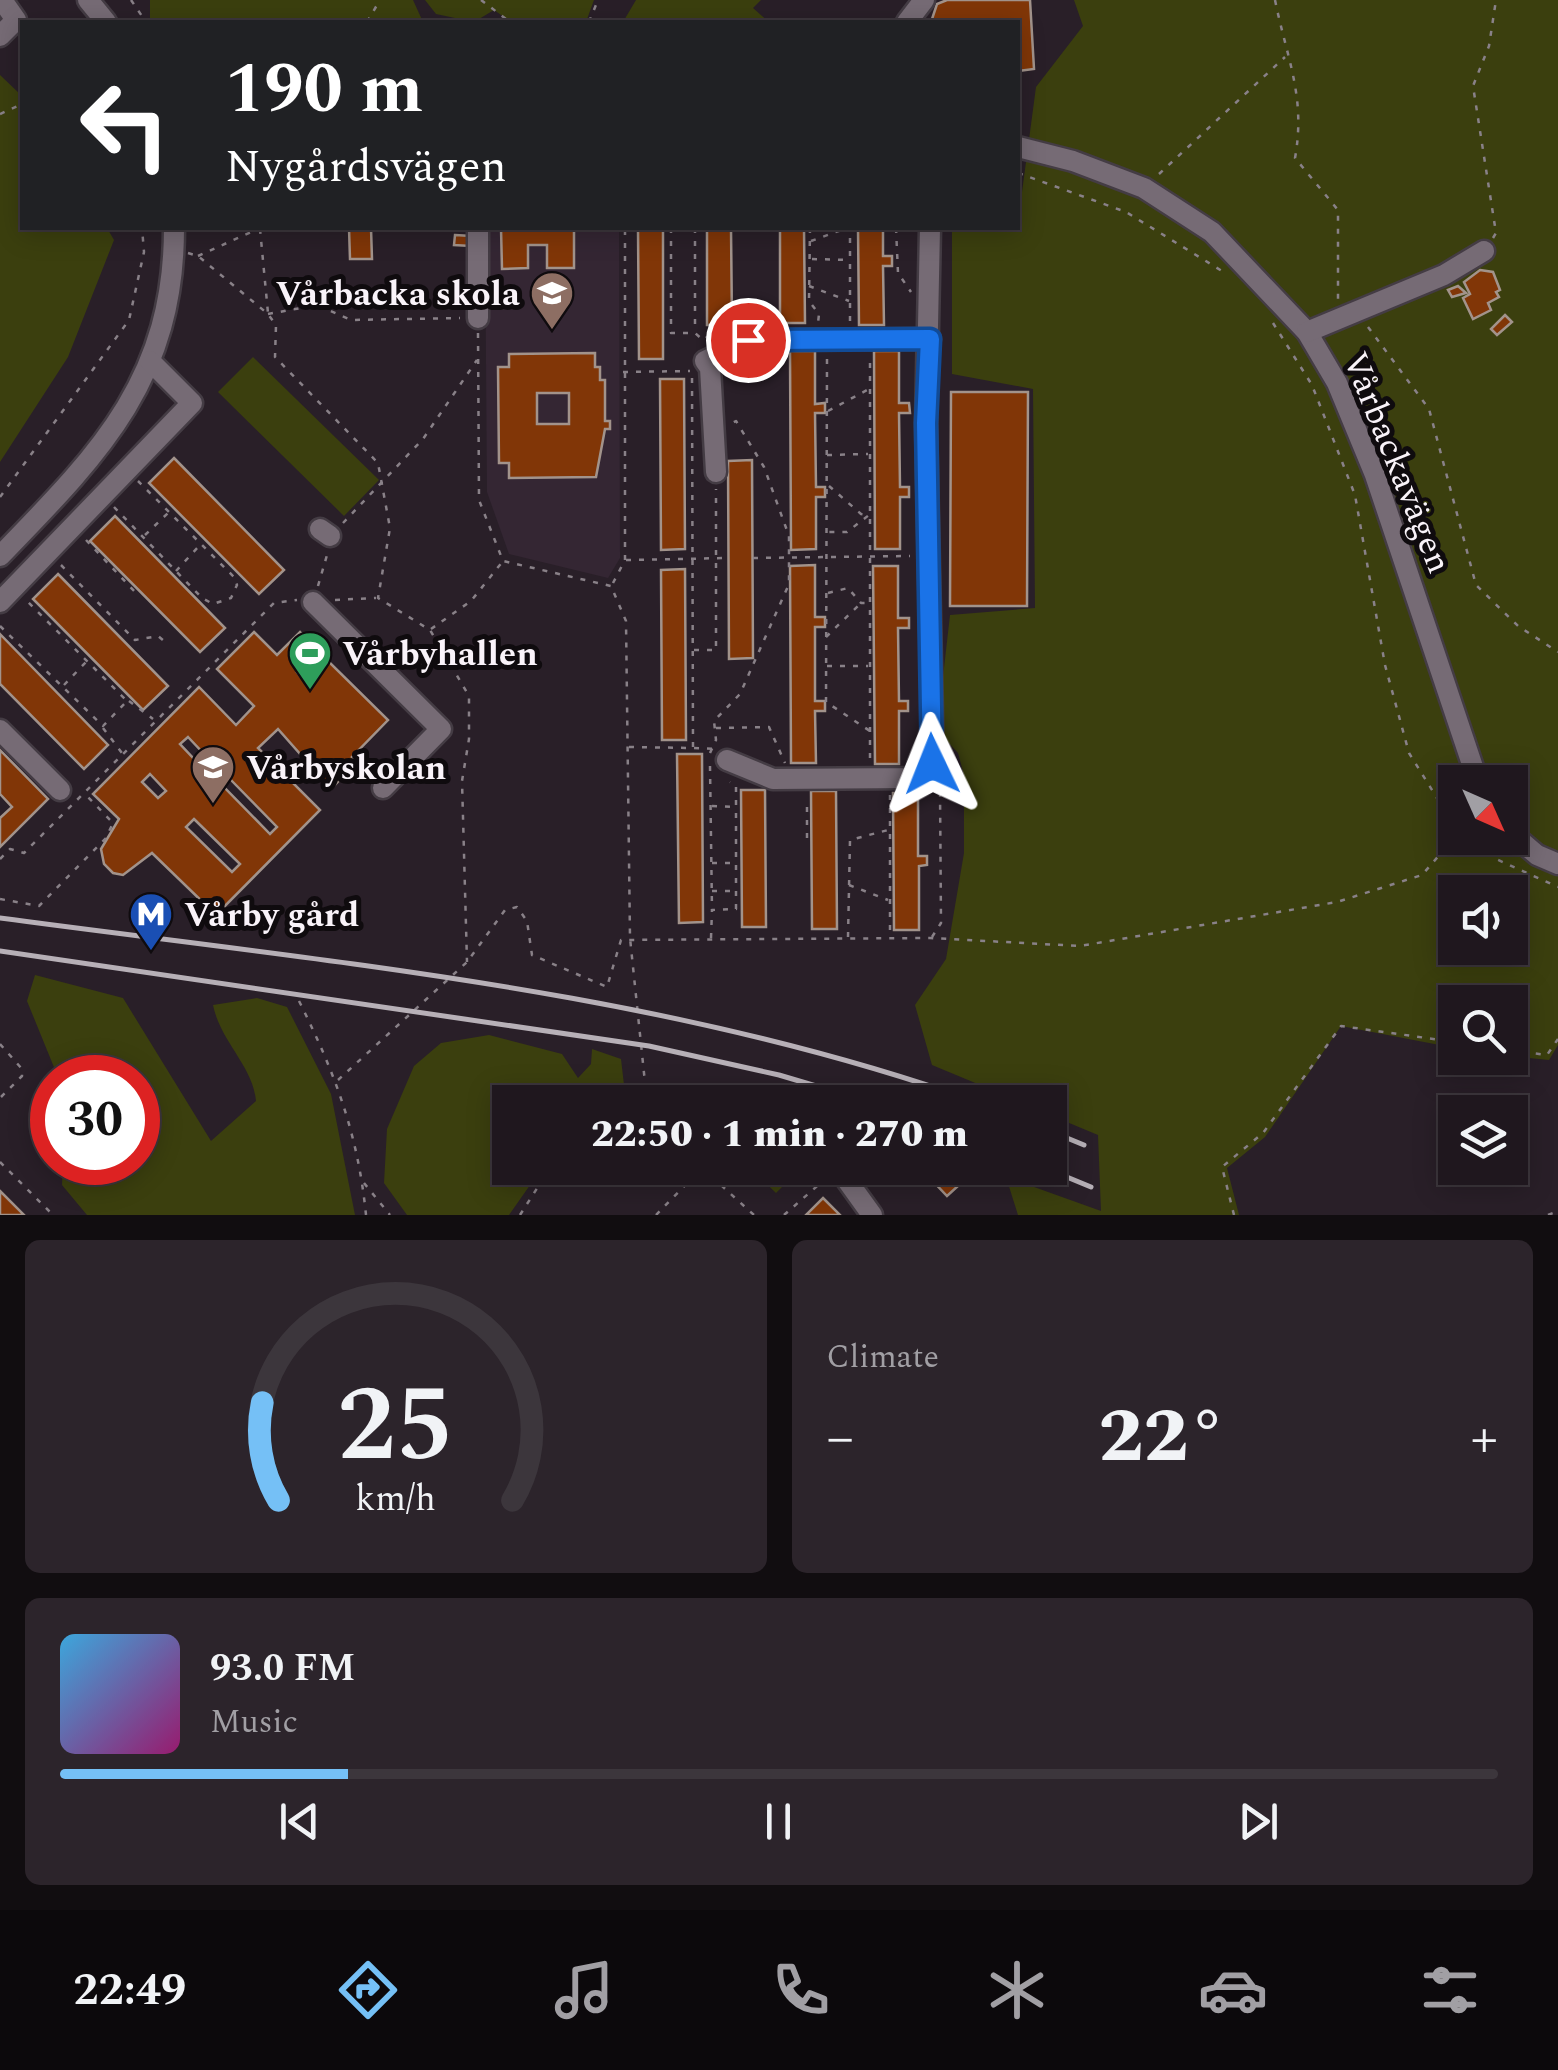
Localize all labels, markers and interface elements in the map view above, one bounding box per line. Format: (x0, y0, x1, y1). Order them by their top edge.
text: 190 m (225, 37, 423, 143)
icon: left (60, 60, 190, 190)
text: Nygårdsvägen (225, 133, 507, 202)
place label: Vårbacka skola (276, 268, 520, 321)
school or university icon: Vårbacka skola (529, 270, 575, 331)
pin (706, 298, 791, 383)
icon: arrive (721, 313, 776, 368)
street label: Vårbackavägen (1328, 344, 1465, 581)
place label: Vårbyhallen (342, 628, 538, 681)
sports icon: Vårbyhallen (287, 630, 333, 691)
position arrow (880, 712, 984, 816)
place label: Vårbyskolan (246, 742, 446, 795)
school or university icon: Vårbyskolan (190, 744, 236, 805)
north arrow (1438, 765, 1528, 855)
map controls (1438, 765, 1528, 1185)
button: sound (1438, 875, 1528, 965)
place label: Vårby gård (184, 889, 359, 942)
metro station icon: Vårby gård (128, 891, 174, 952)
button: search (1438, 985, 1528, 1075)
speed limit sign: 30 (30, 1055, 160, 1185)
button: layers (1438, 1095, 1528, 1185)
text: 22:50 · 1 min · 270 m (591, 1106, 968, 1164)
text: Climate (827, 1333, 939, 1382)
text: 25 (337, 1348, 454, 1506)
text: 22° (1098, 1381, 1226, 1495)
text: − (827, 1397, 854, 1480)
text: + (1470, 1397, 1498, 1480)
text: km/h (356, 1472, 436, 1527)
text: 93.0 FM (210, 1640, 355, 1698)
text: Music (210, 1698, 298, 1747)
icon: previous (272, 1794, 327, 1849)
icon: pause (751, 1794, 806, 1849)
icon: next (1231, 1794, 1286, 1849)
icon: directions (333, 1955, 403, 2025)
icon: music (549, 1955, 619, 2025)
icon: phone (766, 1955, 836, 2025)
icon: climate (982, 1955, 1052, 2025)
icon: car (1198, 1955, 1268, 2025)
icon: filters (1415, 1955, 1485, 2025)
text: 22:49 (73, 1956, 186, 2025)

